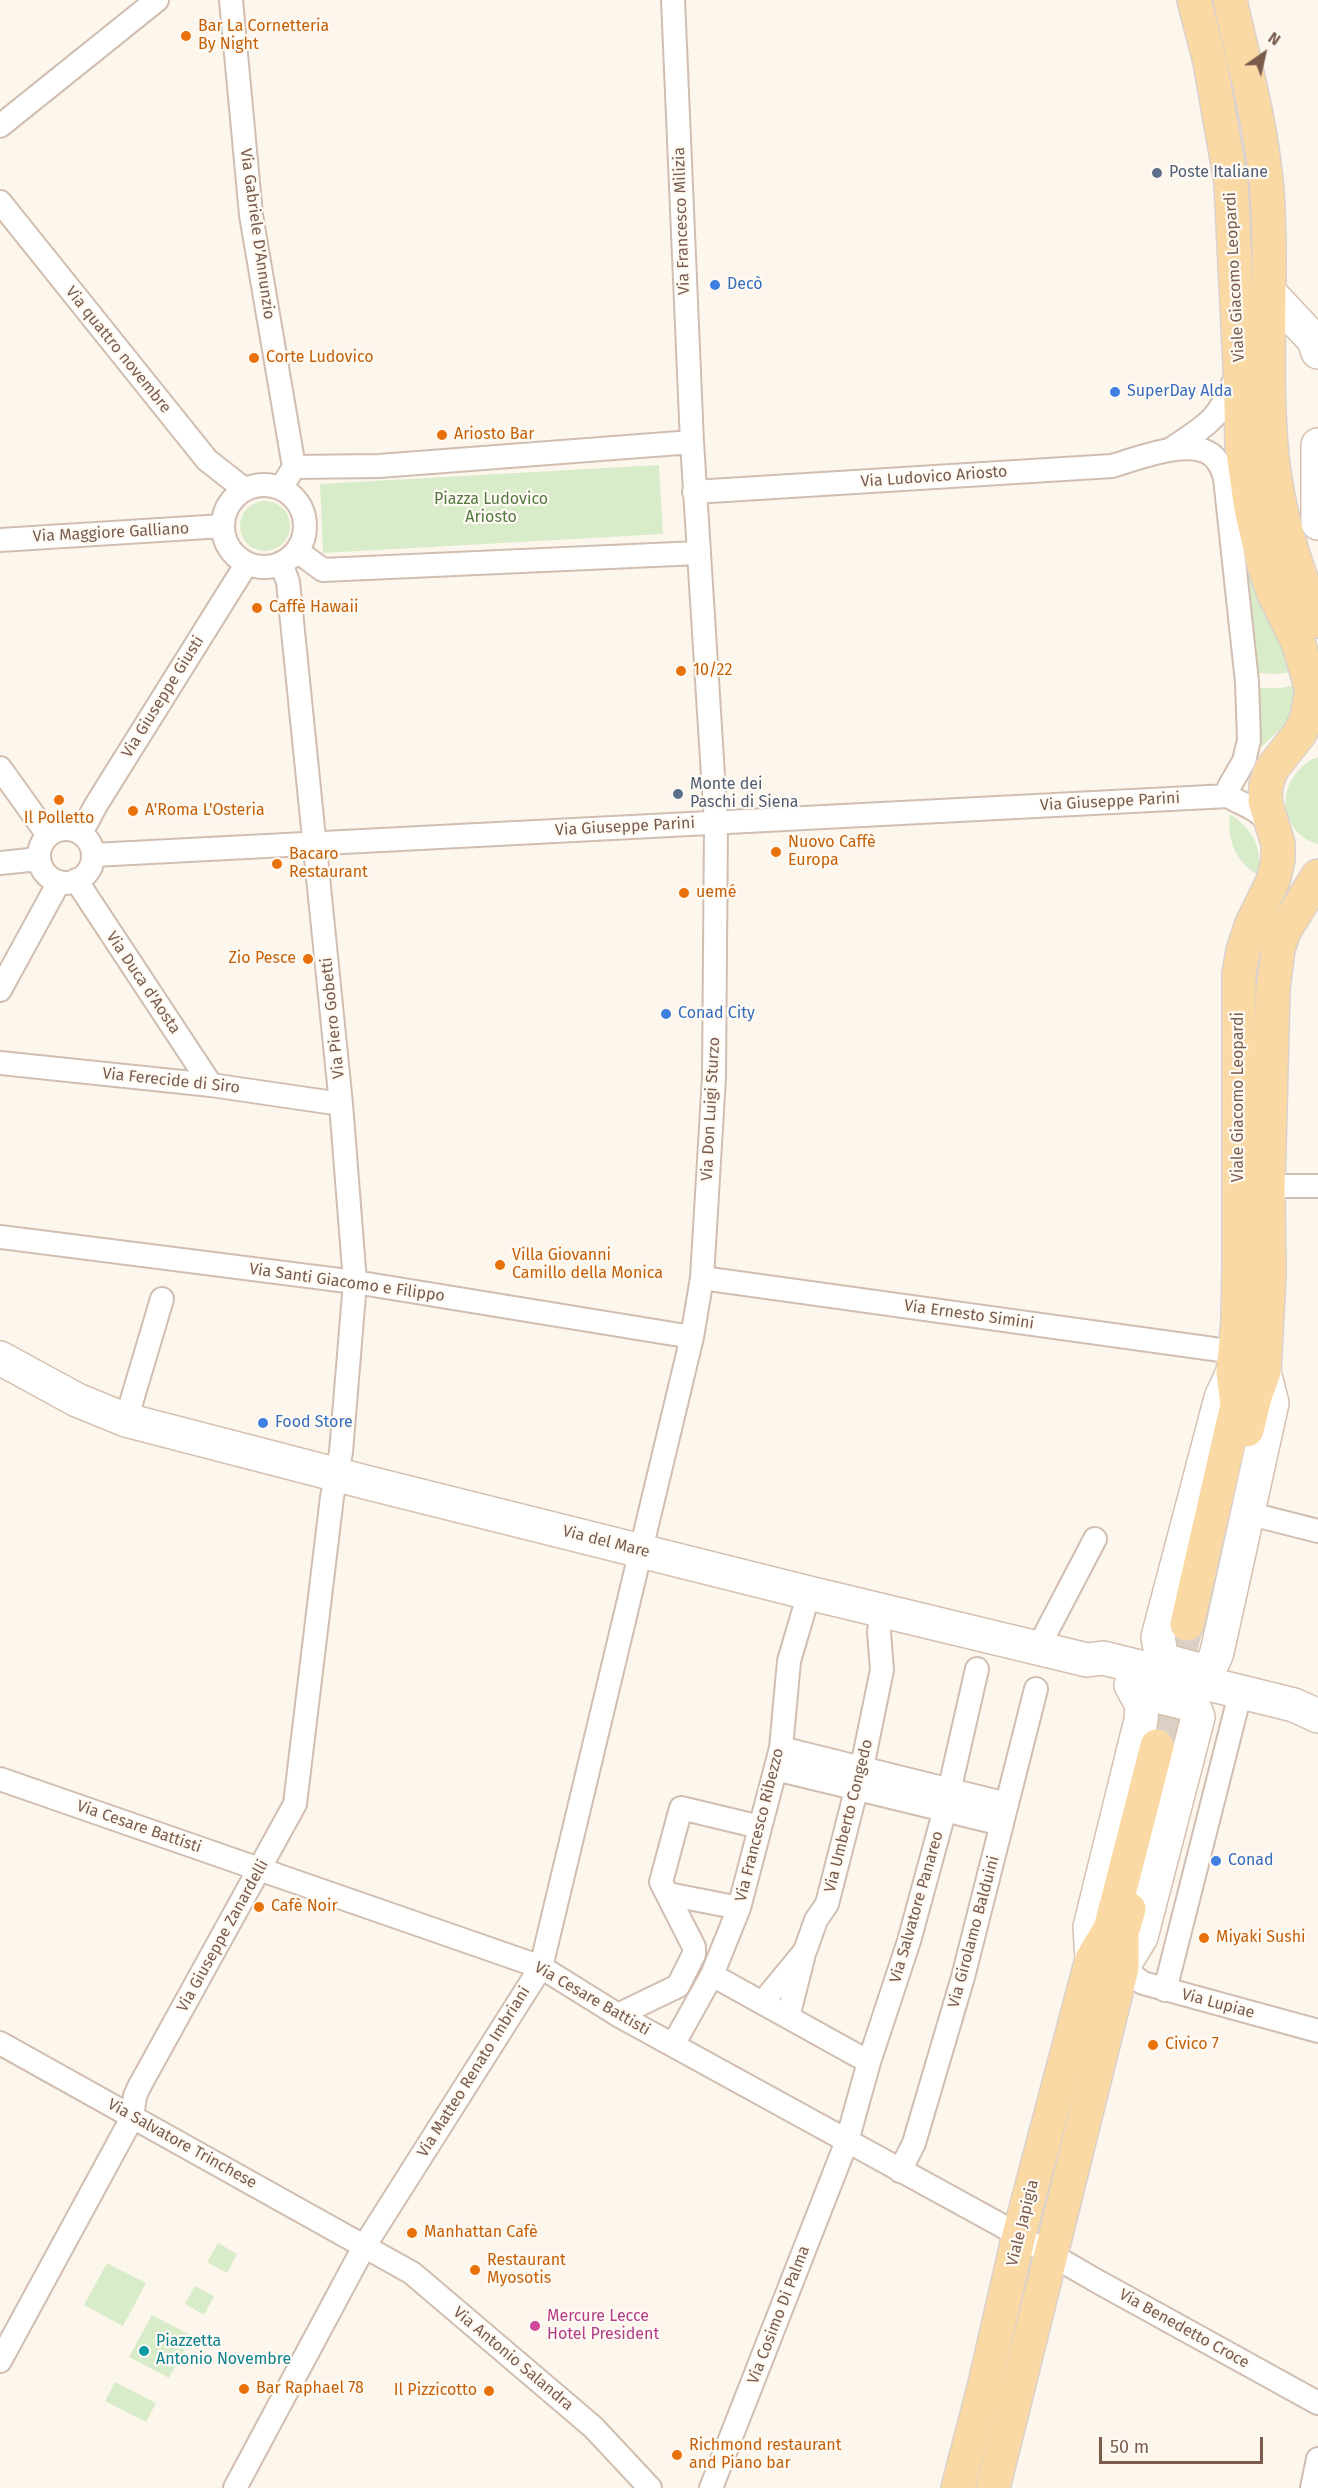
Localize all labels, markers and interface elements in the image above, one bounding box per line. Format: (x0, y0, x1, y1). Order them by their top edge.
place label: Bar La Cornetteria By Night (198, 17, 329, 55)
north arrow (1234, 24, 1294, 84)
text: N (1265, 28, 1284, 50)
marker: Bar La Cornetteria By Night (179, 29, 193, 43)
street label: Via Gabriele D'Annunzio (235, 147, 279, 321)
street label: Via Francesco Milizia (670, 147, 694, 295)
place label: Poste Italiane (1169, 163, 1268, 183)
marker: Poste Italiane (1150, 166, 1164, 180)
street label: Viale Giacomo Leopardi (1221, 191, 1249, 363)
place label: Decò (727, 275, 763, 295)
marker: Decò (708, 278, 722, 292)
street label: Via quattro novembre (61, 283, 175, 417)
place label: Corte Ludovico (266, 348, 374, 368)
marker: Corte Ludovico (247, 351, 261, 365)
place label: SuperDay Alda (1127, 382, 1232, 402)
marker: SuperDay Alda (1108, 385, 1122, 399)
place label: Ariosto Bar (454, 425, 534, 445)
marker: Ariosto Bar (435, 428, 449, 442)
street label: Via Ludovico Ariosto (860, 462, 1008, 492)
park label: Piazza Ludovico Ariosto (434, 490, 548, 528)
street label: Via Maggiore Galliano (32, 519, 190, 547)
place label: Caffè Hawaii (269, 598, 359, 618)
marker: Caffè Hawaii (250, 601, 264, 615)
street label: Via Giuseppe Giusti (118, 633, 208, 761)
place label: 10/22 (693, 661, 732, 681)
marker: 10/22 (674, 664, 688, 678)
place label: Monte dei Paschi di Siena (690, 775, 799, 813)
marker: Monte dei Paschi di Siena (671, 787, 685, 801)
street label: Via Giuseppe Parini (1040, 789, 1180, 815)
marker: Il Polletto (52, 793, 66, 807)
place label: A'Roma L'Osteria (145, 801, 265, 821)
marker: A'Roma L'Osteria (126, 804, 140, 818)
place label: Il Polletto (24, 809, 94, 829)
street label: Via Giuseppe Parini (555, 814, 695, 840)
place label: Nuovo Caffè Europa (788, 833, 876, 871)
place label: Bacaro Restaurant (289, 845, 368, 883)
marker: Nuovo Caffè Europa (769, 845, 783, 859)
marker: Bacaro Restaurant (270, 857, 284, 871)
place label: uemé (696, 883, 736, 903)
marker: uemé (677, 886, 691, 900)
street label: Via Duca d'Aosta (102, 928, 184, 1038)
place label: Zio Pesce (228, 949, 296, 969)
marker: Zio Pesce (301, 952, 315, 966)
street label: Via Piero Gobetti (317, 956, 349, 1080)
place label: Conad City (678, 1004, 755, 1024)
marker: Conad City (659, 1007, 673, 1021)
street label: Viale Giacomo Leopardi (1229, 1012, 1249, 1182)
street label: Via Don Luigi Sturzo (698, 1036, 724, 1182)
street label: Via Ferecide di Siro (101, 1064, 241, 1098)
place label: Villa Giovanni Camillo della Monica (512, 1246, 663, 1284)
marker: Villa Giovanni Camillo della Monica (493, 1258, 507, 1272)
street label: Via Santi Giacomo e Filippo (248, 1260, 446, 1306)
street label: Via Ernesto Simini (903, 1296, 1035, 1334)
place label: Food Store (275, 1413, 353, 1433)
marker: Food Store (256, 1416, 270, 1430)
street label: Via del Mare (560, 1522, 652, 1562)
street label: Via Umberto Congedo (821, 1737, 877, 1895)
street label: Via Francesco Ribezzo (732, 1746, 788, 1904)
street label: Via Cesare Battisti (74, 1797, 204, 1857)
street label: Via Salvatore Panareo (886, 1829, 948, 1985)
place label: Conad (1228, 1851, 1274, 1871)
street label: Via Girolamo Balduini (944, 1854, 1004, 2010)
marker: Conad (1209, 1854, 1223, 1868)
street label: Via Giuseppe Zanardelli (173, 1856, 273, 2016)
place label: Cafè Noir (271, 1897, 338, 1917)
marker: Cafè Noir (252, 1900, 266, 1914)
place label: Miyaki Sushi (1216, 1928, 1306, 1948)
marker: Miyaki Sushi (1197, 1931, 1211, 1945)
street label: Via Cesare Battisti (531, 1958, 653, 2040)
street label: Via Matteo Renato Imbriani (413, 1983, 535, 2161)
street label: Via Lupiae (1179, 1985, 1257, 2023)
place label: Civico 7 (1165, 2035, 1219, 2055)
marker: Civico 7 (1146, 2038, 1160, 2052)
street label: Via Salvatore Trinchese (104, 2095, 260, 2193)
street label: Viale Japigia (1003, 2178, 1043, 2268)
place label: Manhattan Cafè (424, 2223, 538, 2243)
marker: Manhattan Cafè (405, 2226, 419, 2240)
street label: Via Cosimo Di Palma (744, 2243, 814, 2387)
place label: Restaurant Myosotis (487, 2251, 566, 2289)
marker: Restaurant Myosotis (468, 2263, 482, 2277)
street label: Via Benedetto Croce (1116, 2285, 1252, 2373)
street label: Via Antonio Salandra (449, 2303, 577, 2415)
place label: Mercure Lecce Hotel President (547, 2307, 659, 2345)
marker: Mercure Lecce Hotel President (528, 2319, 542, 2333)
place label: Piazzetta Antonio Novembre (156, 2332, 291, 2370)
marker: Piazzetta Antonio Novembre (137, 2344, 151, 2358)
place label: Bar Raphael 78 (256, 2379, 364, 2399)
place label: Il Pizzicotto (394, 2381, 477, 2401)
marker: Bar Raphael 78 (237, 2382, 251, 2396)
marker: Il Pizzicotto (482, 2384, 496, 2398)
scale bar (1102, 2425, 1266, 2463)
place label: Richmond restaurant and Piano bar (689, 2436, 841, 2474)
text: 50 m (1110, 2436, 1149, 2458)
marker: Richmond restaurant and Piano bar (670, 2448, 684, 2462)

